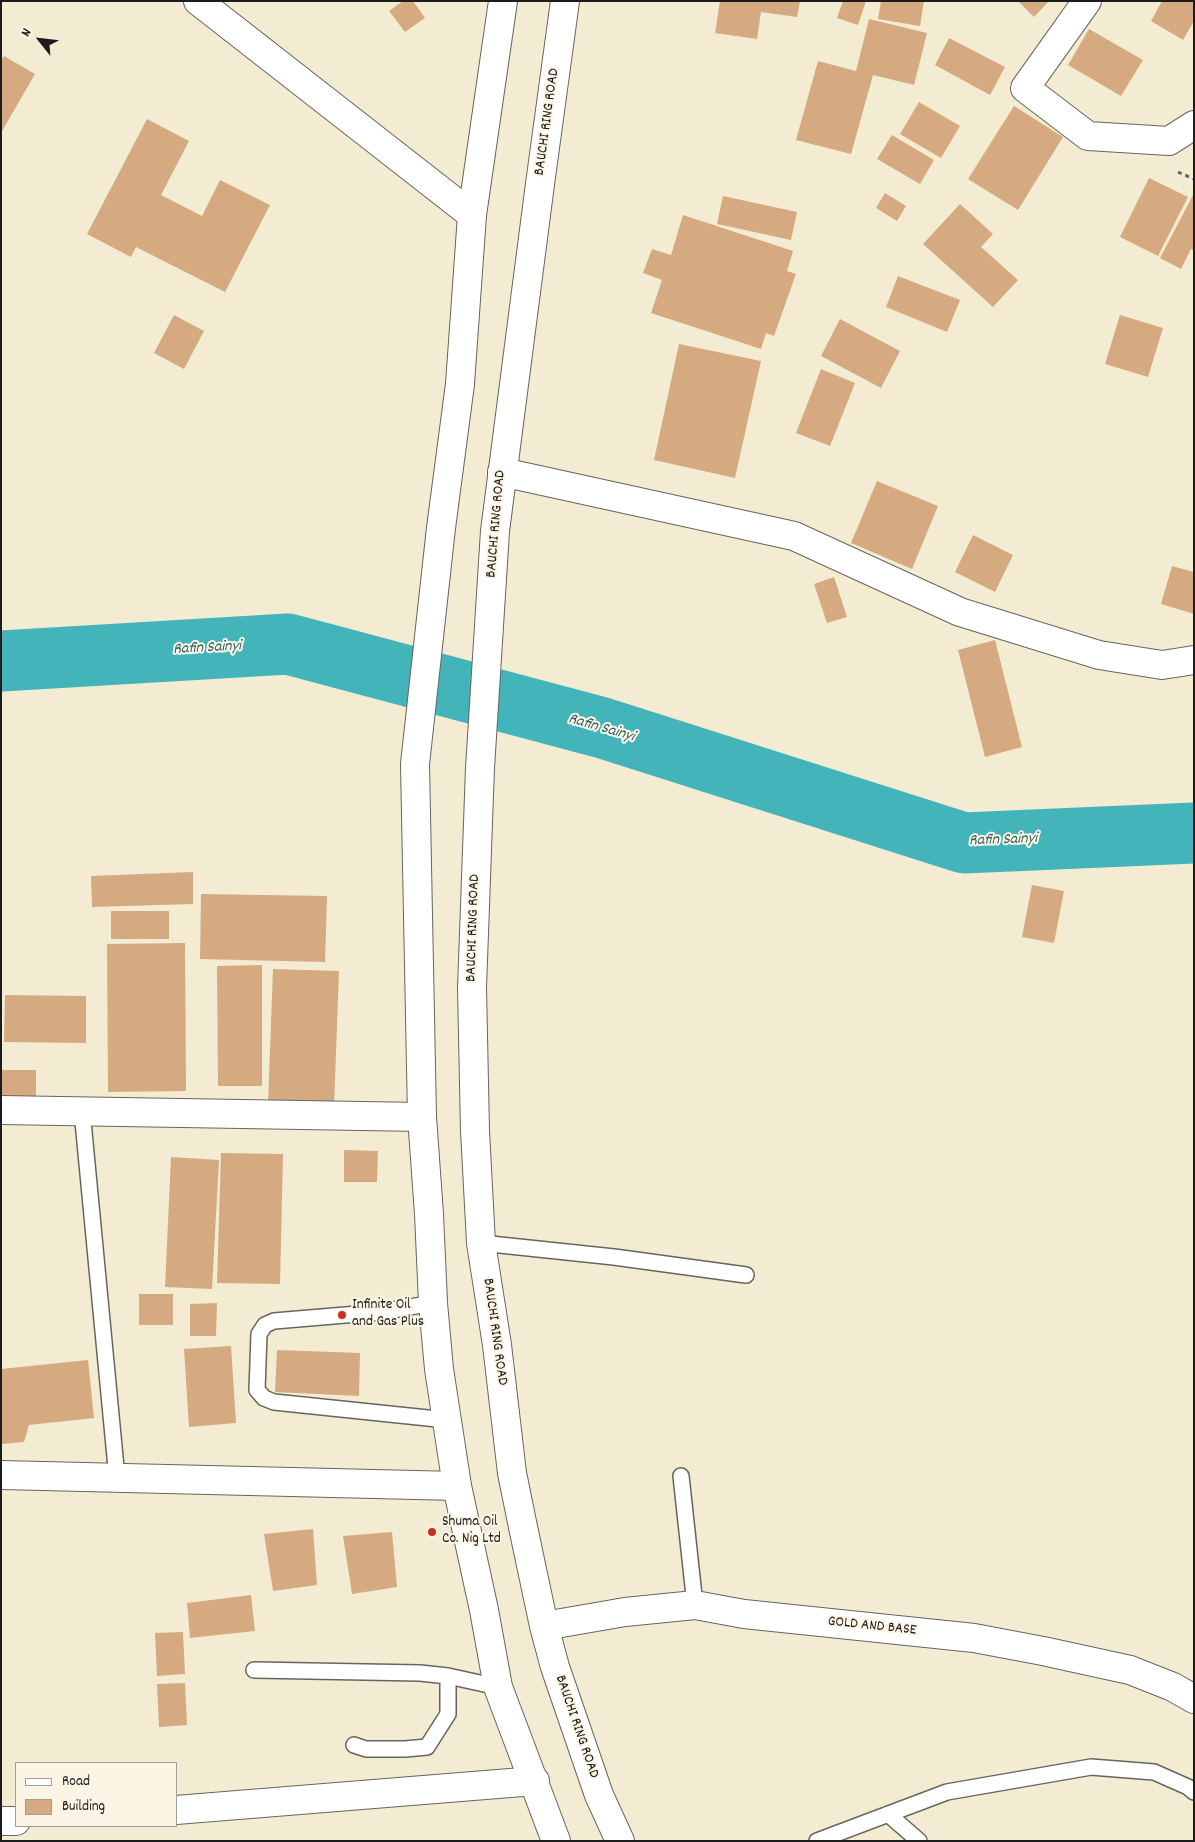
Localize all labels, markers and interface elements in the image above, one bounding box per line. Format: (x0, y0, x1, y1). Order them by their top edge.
north arrow (15, 15, 65, 65)
text: N (16, 25, 37, 41)
street label: BAUCHI RING ROAD (532, 67, 564, 177)
street label: BAUCHI RING ROAD (483, 469, 511, 579)
water label: Rafin Sainyi (173, 638, 241, 660)
water label: Rafin Sainyi (566, 710, 636, 748)
water label: Rafin Sainyi (969, 830, 1037, 852)
street label: BAUCHI RING ROAD (463, 874, 485, 982)
street label: BAUCHI RING ROAD (478, 1277, 510, 1387)
place label: Infinite Oil and Gas Plus (352, 1297, 424, 1332)
marker: Infinite Oil and Gas Plus (336, 1309, 348, 1321)
place label: Shuma Oil Co. Nig Ltd (442, 1514, 501, 1549)
marker: Shuma Oil Co. Nig Ltd (426, 1526, 438, 1538)
street label: GOLD AND BASE (827, 1613, 917, 1641)
street label: BAUCHI RING ROAD (550, 1673, 602, 1781)
legend (15, 1762, 178, 1827)
text: Road (62, 1771, 90, 1793)
text: Building (62, 1796, 105, 1818)

